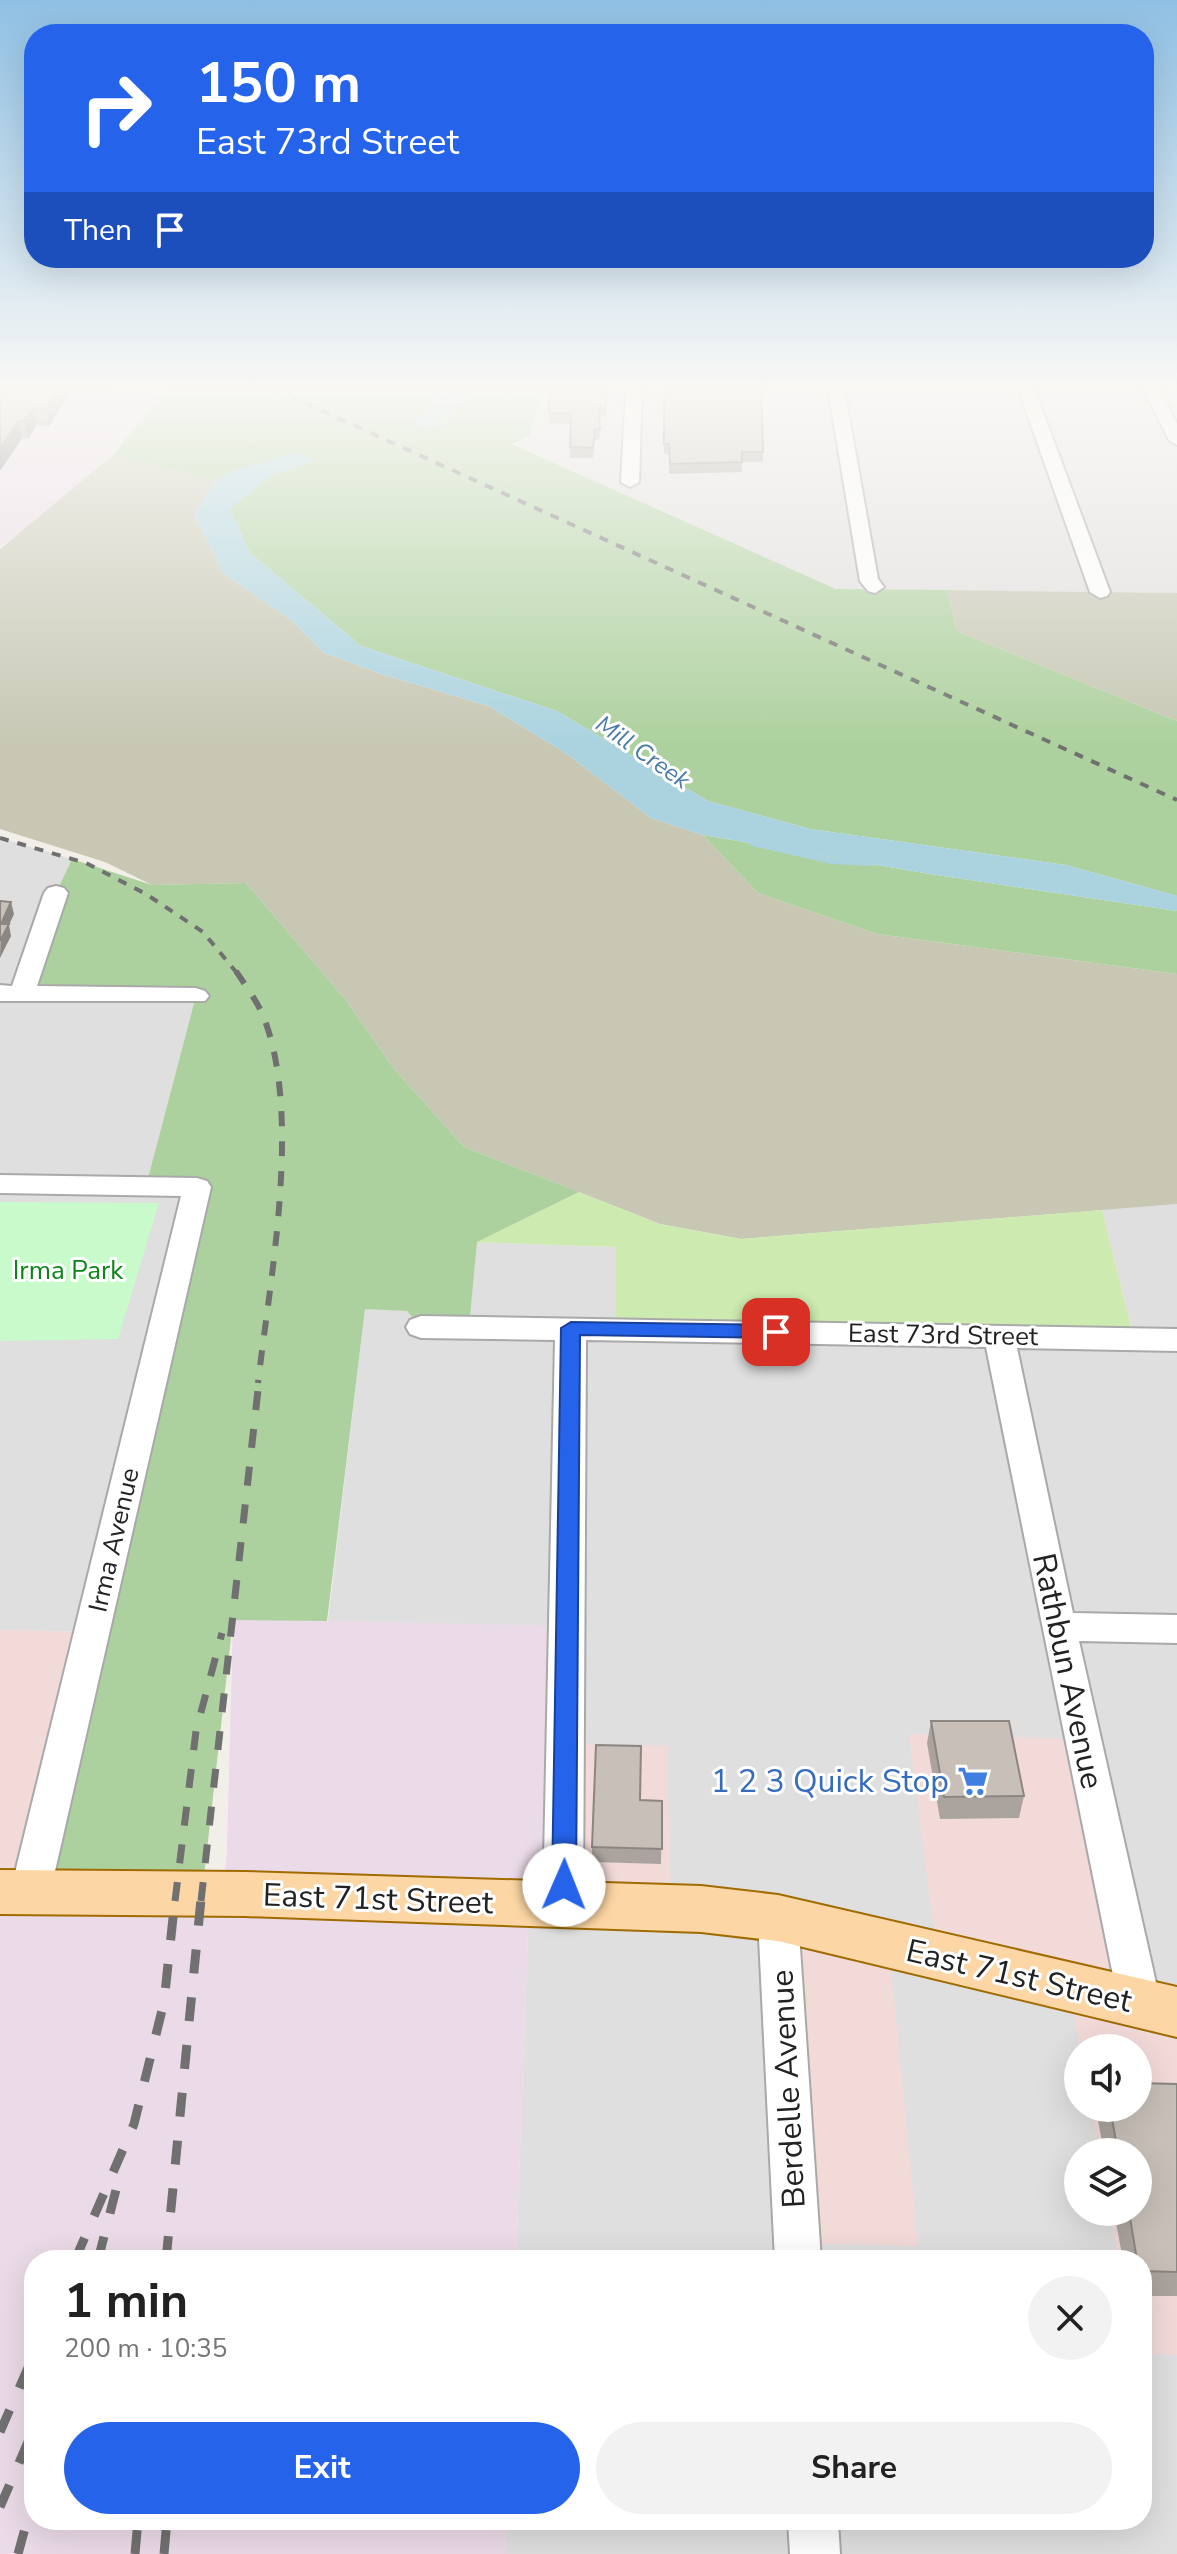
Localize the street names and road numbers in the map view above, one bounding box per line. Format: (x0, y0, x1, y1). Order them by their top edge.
street label: East 73rd Street (848, 1316, 1039, 1354)
street label: Irma Avenue (80, 1464, 148, 1616)
street label: Rathbun Avenue (1022, 1549, 1114, 1793)
street label: East 71st Street (262, 1873, 495, 1925)
street label: East 71st Street (902, 1929, 1137, 2023)
street label: Berdelle Avenue (760, 1969, 816, 2209)

